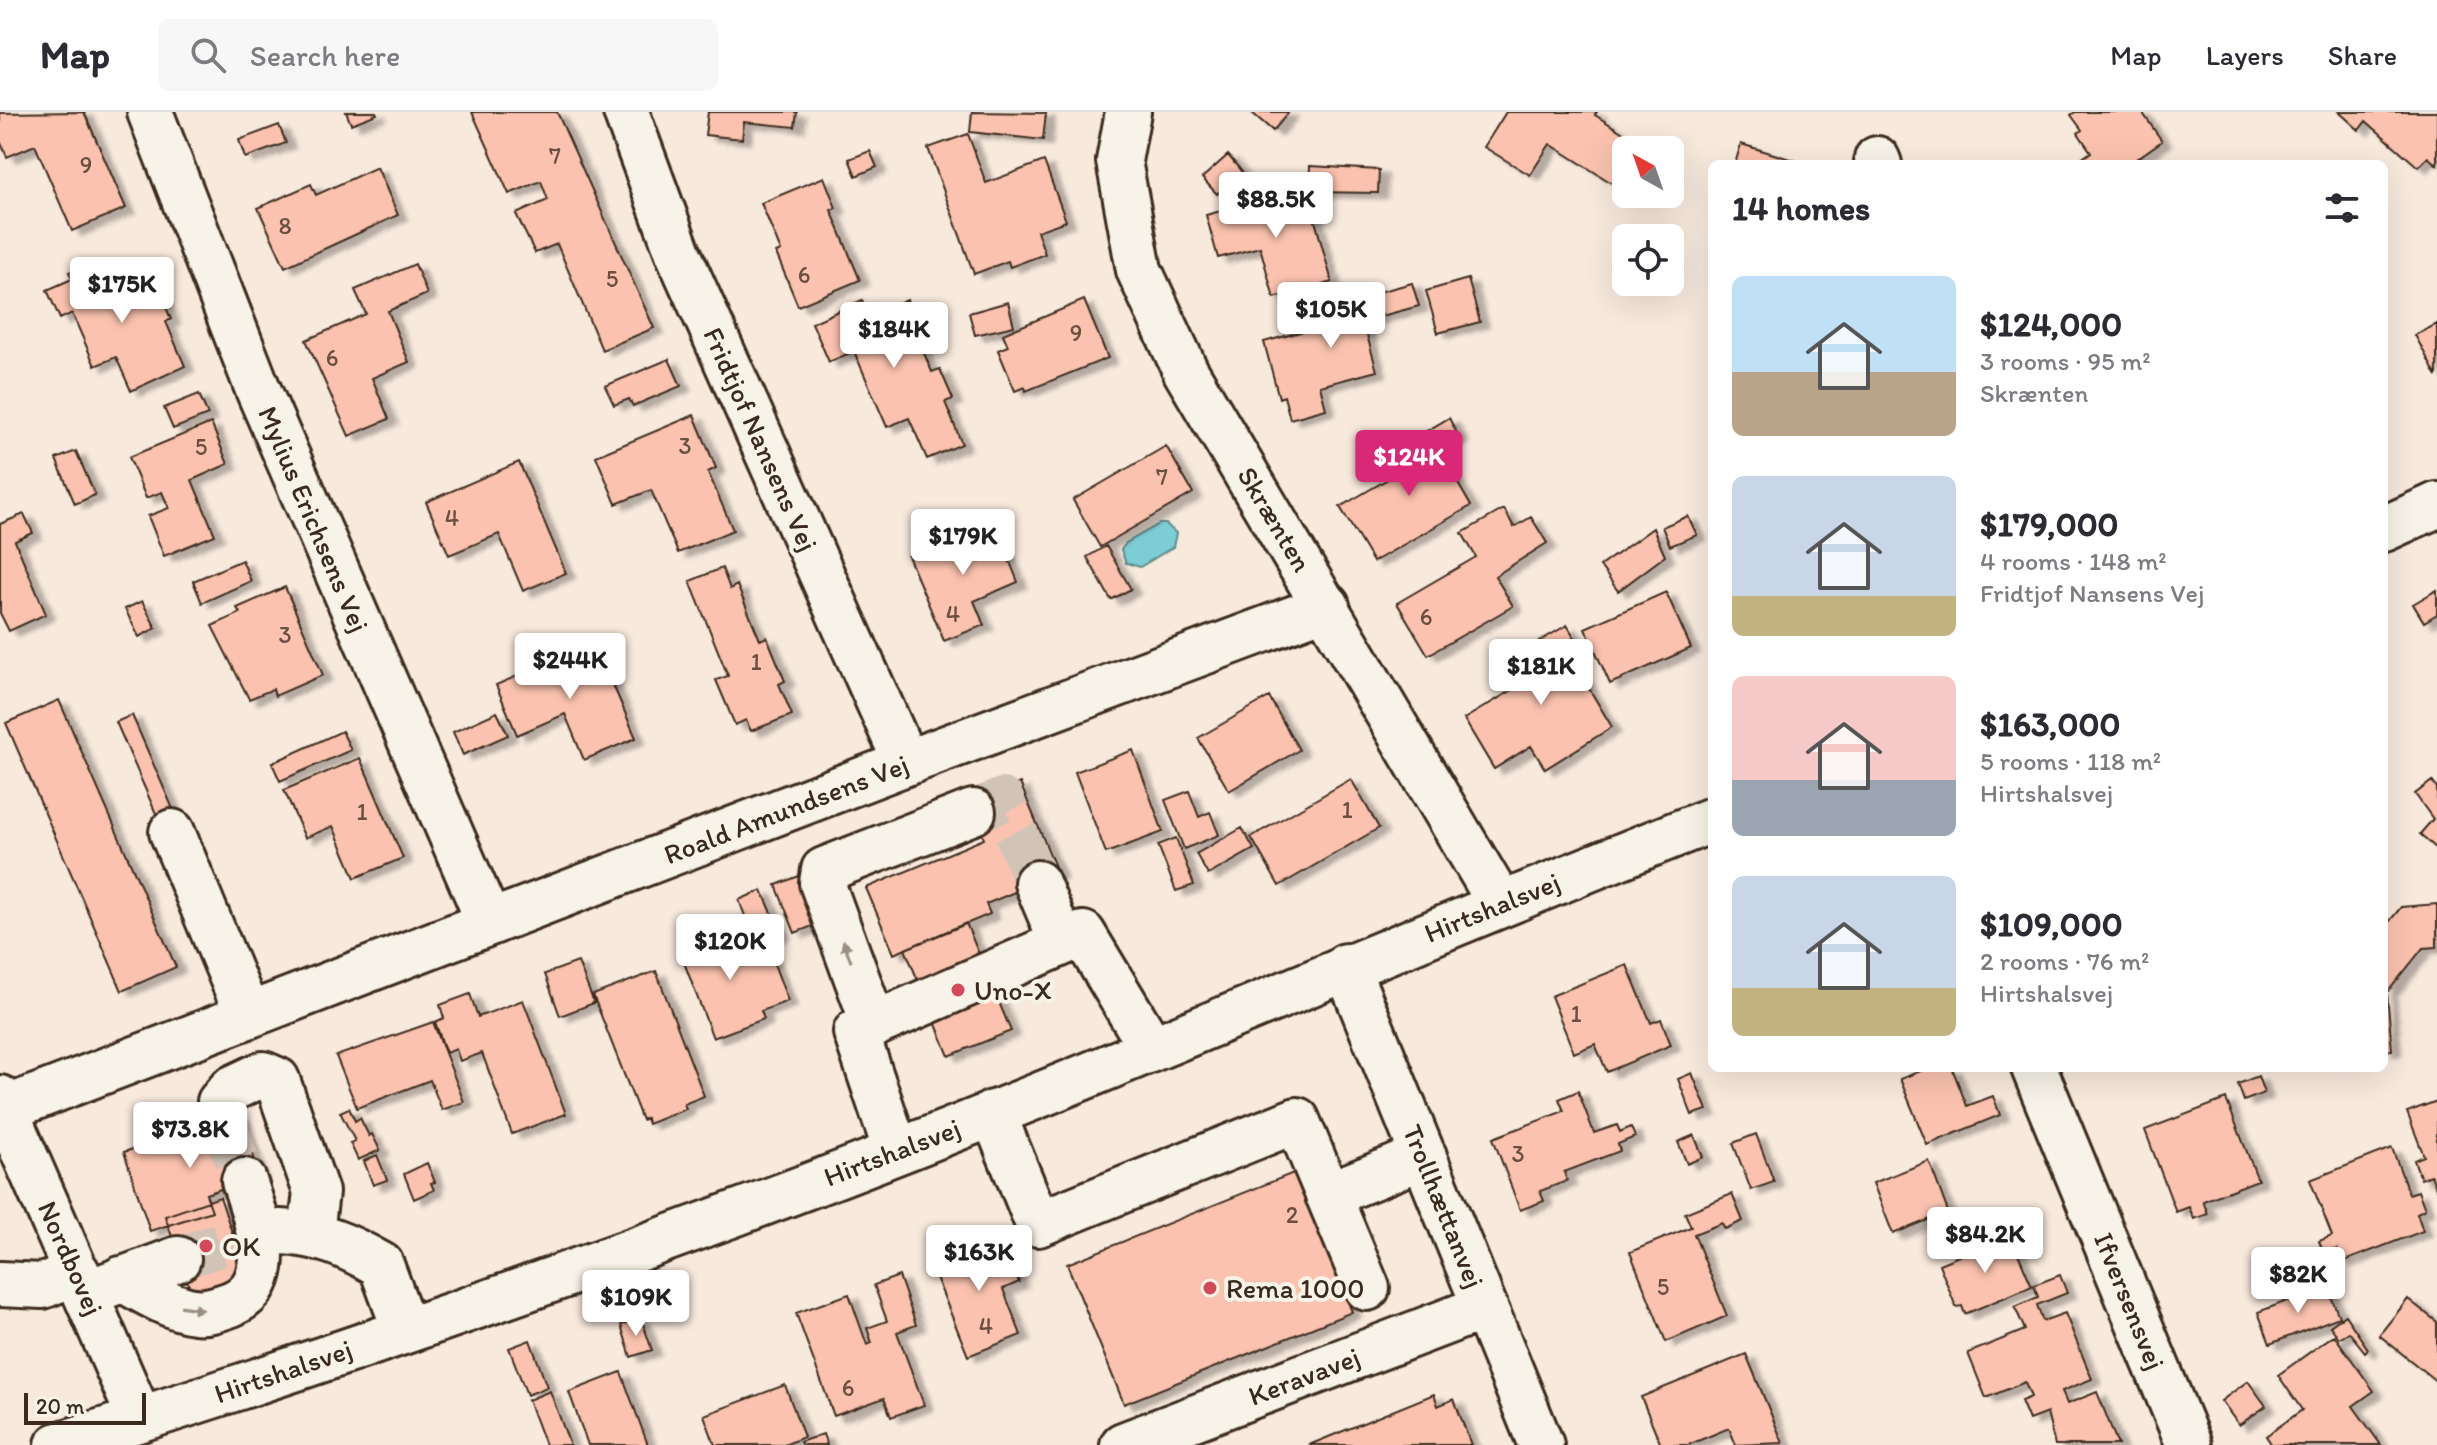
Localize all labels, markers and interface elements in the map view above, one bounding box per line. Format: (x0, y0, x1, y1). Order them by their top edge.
search box (158, 19, 718, 91)
text: Map (40, 32, 110, 78)
icon: search (186, 33, 230, 77)
text: Search here (250, 37, 400, 74)
text: Map (2110, 38, 2162, 72)
text: Layers (2206, 38, 2284, 72)
text: Share (2328, 38, 2397, 72)
north arrow (1612, 136, 1684, 208)
map controls (1612, 136, 1684, 296)
house number: 7 (549, 141, 561, 170)
house number: 9 (80, 150, 92, 179)
pin: $88.5K (1211, 172, 1341, 240)
text: $88.5K (1237, 182, 1315, 214)
icon: filters (2320, 186, 2364, 230)
text: 14 homes (1732, 188, 1870, 229)
house number: 8 (278, 211, 292, 240)
button: locate (1612, 224, 1684, 296)
pin: $175K (66, 257, 178, 325)
house number: 6 (798, 260, 810, 289)
house number: 5 (606, 264, 618, 293)
text: $175K (88, 267, 156, 299)
pin: $105K (1275, 282, 1387, 350)
text: $105K (1295, 292, 1367, 324)
pin: $184K (838, 302, 950, 370)
text: $124,000 (1980, 304, 2122, 345)
icon: home (1796, 308, 1892, 404)
text: $184K (858, 312, 930, 344)
house number: 9 (1070, 318, 1082, 347)
street label: Fridtjof Nansens Vej (696, 322, 826, 556)
house number: 6 (326, 343, 338, 372)
text: 3 rooms · 95 m² (1980, 345, 2151, 377)
text: Skrænten (1980, 377, 2088, 409)
street label: Mylius Erichsens Vej (251, 401, 377, 637)
pin: $124K (1353, 430, 1465, 498)
house number: 3 (678, 431, 692, 460)
house number: 5 (195, 432, 207, 461)
text: $124K (1373, 440, 1445, 472)
street label: Skrænten (1230, 460, 1320, 578)
house number: 7 (1156, 462, 1168, 491)
house number: 4 (445, 503, 459, 532)
text: $179,000 (1980, 504, 2119, 545)
icon: home (1796, 508, 1892, 604)
pin: $179K (907, 509, 1019, 577)
text: $179K (929, 519, 997, 551)
text: 4 rooms · 148 m² (1980, 545, 2167, 577)
text: Fridtjof Nansens Vej (1980, 577, 2204, 609)
house number: 4 (946, 599, 960, 628)
house number: 6 (1420, 602, 1432, 631)
house number: 3 (278, 620, 292, 649)
pin: $244K (514, 633, 626, 701)
pin: $181K (1485, 639, 1597, 707)
text: $244K (533, 643, 607, 675)
house number: 1 (750, 647, 762, 676)
text: $181K (1507, 649, 1575, 681)
text: $163,000 (1980, 704, 2120, 745)
icon: home (1796, 708, 1892, 804)
text: 5 rooms · 118 m² (1980, 745, 2161, 777)
street label: Roald Amundsens Vej (659, 747, 913, 871)
text: Hirtshalsvej (1980, 777, 2113, 809)
house number: 1 (1341, 795, 1353, 824)
house number: 1 (356, 797, 368, 826)
street label: Hirtshalsvej (1419, 864, 1565, 950)
text: $109,000 (1980, 904, 2123, 945)
icon: home (1796, 908, 1892, 1004)
pin: $120K (674, 914, 786, 982)
text: $120K (694, 924, 766, 956)
one-way arrow (840, 939, 853, 963)
text: 2 rooms · 76 m² (1980, 945, 2149, 977)
place label: Uno-X (974, 973, 1052, 1007)
text: Hirtshalsvej (1980, 977, 2113, 1009)
marker: Uno-X (949, 981, 967, 999)
house number: 1 (1570, 999, 1582, 1028)
pin: $73.8K (125, 1102, 255, 1170)
street label: Hirtshalsvej (819, 1110, 965, 1194)
text: $73.8K (151, 1112, 229, 1144)
street label: Trollhættanvej (1396, 1119, 1492, 1293)
house number: 3 (1511, 1139, 1525, 1168)
street label: Nordbovej (31, 1196, 111, 1320)
house number: 2 (1286, 1200, 1299, 1229)
pin: $84.2K (1920, 1207, 2050, 1275)
text: $84.2K (1945, 1217, 2025, 1249)
pin: $163K (923, 1225, 1035, 1293)
street label: Ifversensvej (2087, 1227, 2173, 1375)
place label: OK (222, 1229, 260, 1263)
text: $163K (944, 1235, 1014, 1267)
marker: OK (197, 1237, 215, 1255)
pin: $82K (2251, 1247, 2345, 1315)
text: $82K (2269, 1257, 2327, 1289)
pin: $109K (580, 1270, 692, 1338)
place label: Rema 1000 (1226, 1271, 1364, 1305)
house number: 5 (1657, 1272, 1669, 1301)
marker: Rema 1000 (1201, 1279, 1219, 1297)
text: $109K (600, 1280, 672, 1312)
one-way arrow (180, 1303, 205, 1315)
house number: 4 (979, 1311, 993, 1340)
street label: Hirtshalsvej (210, 1332, 356, 1410)
street label: Keravavej (1243, 1339, 1365, 1413)
house number: 6 (842, 1373, 854, 1402)
scale bar (24, 1389, 146, 1425)
text: 20 m (36, 1393, 85, 1420)

